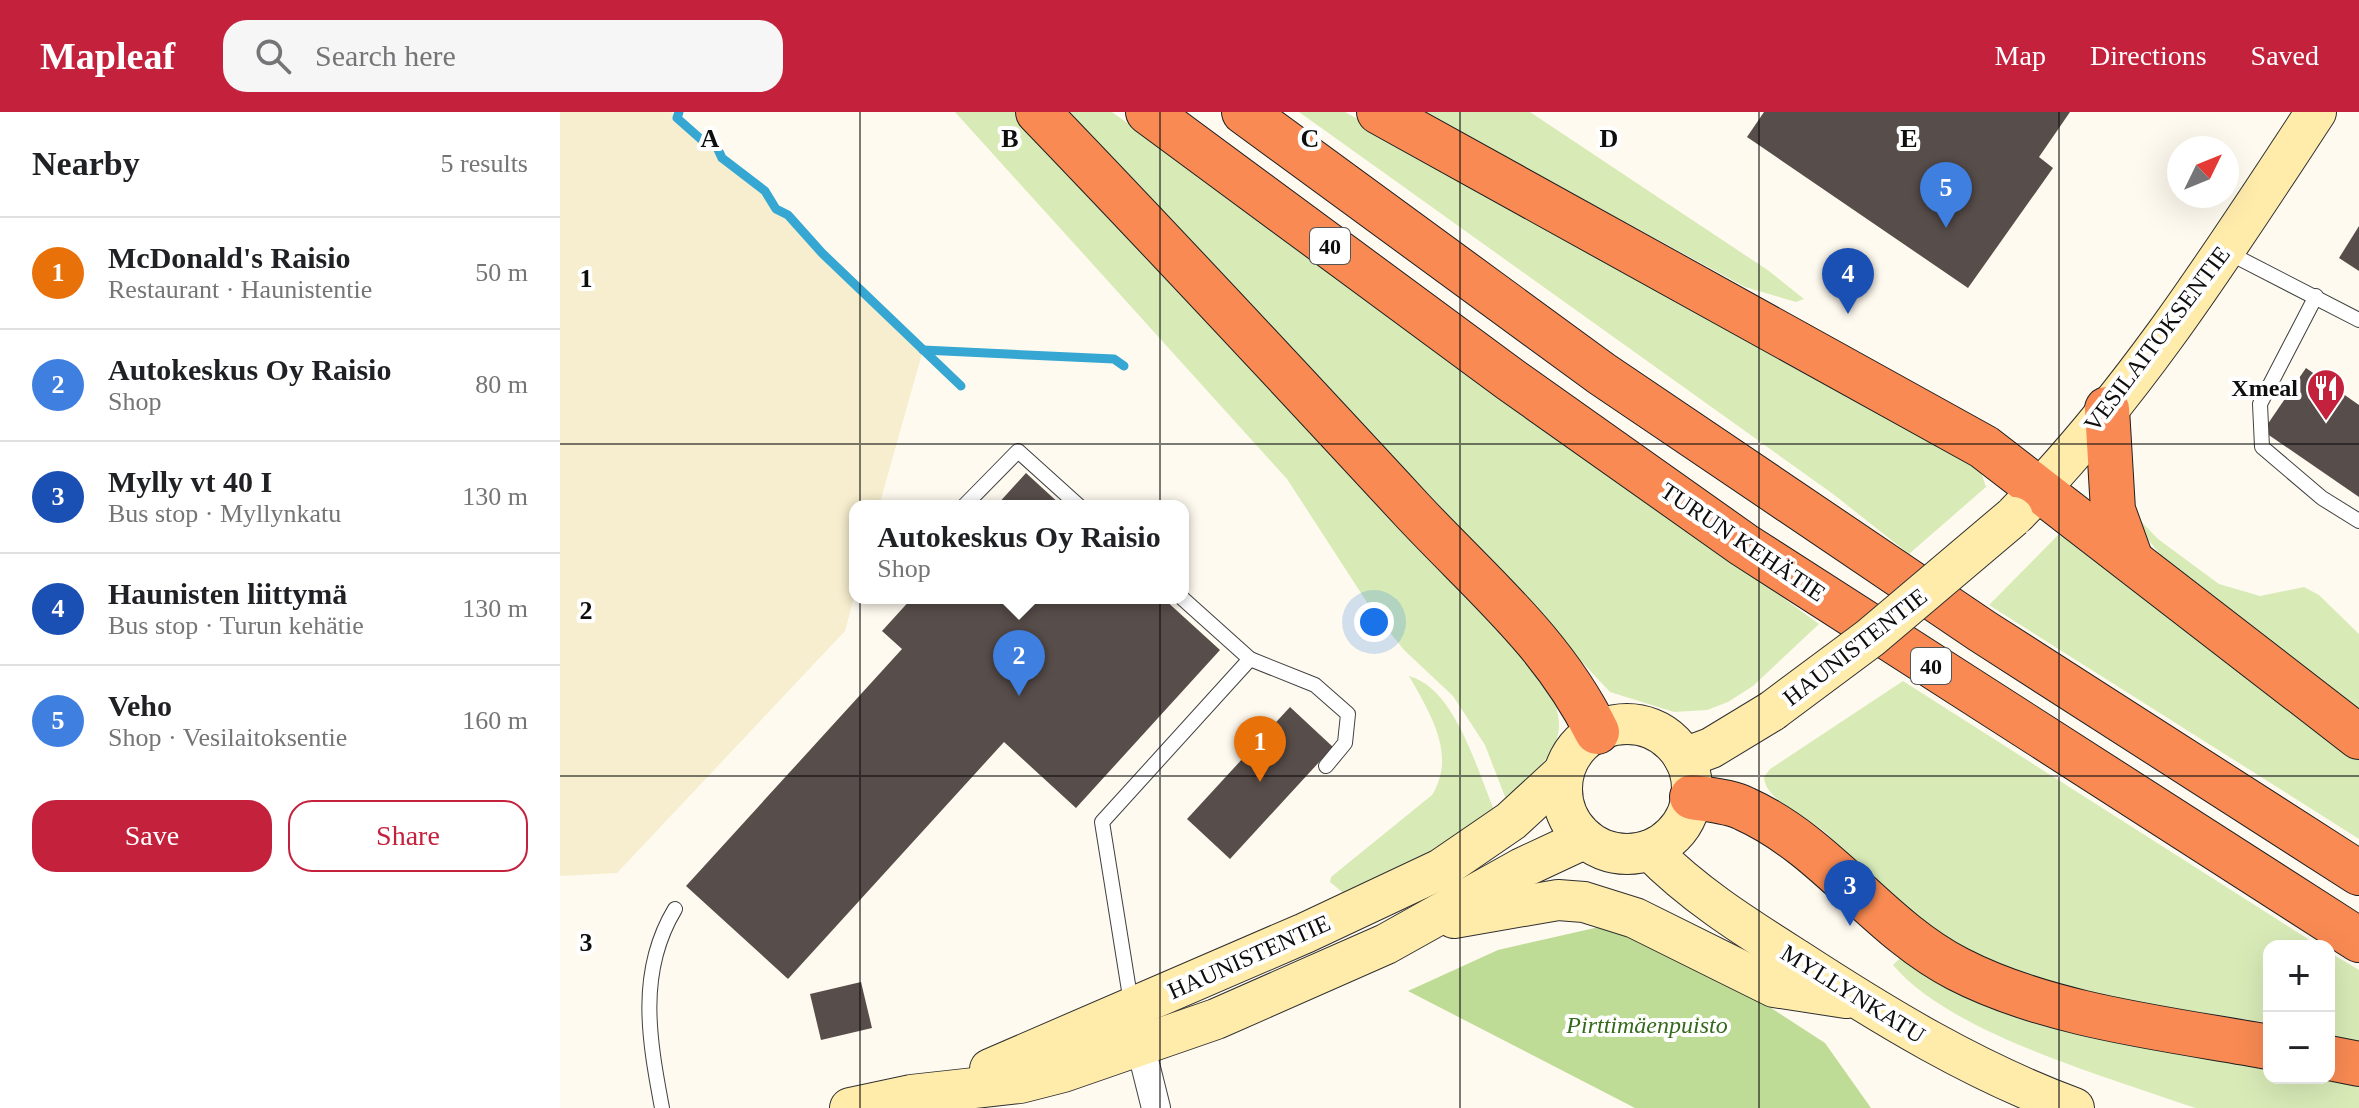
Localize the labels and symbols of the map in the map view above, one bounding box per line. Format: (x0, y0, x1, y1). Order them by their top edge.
text: A (701, 124, 720, 153)
text: B (1001, 124, 1019, 153)
text: C (1301, 124, 1319, 153)
text: D (1600, 124, 1618, 153)
text: E (1900, 124, 1918, 153)
north arrow (2167, 136, 2239, 208)
pin: 5 (1920, 162, 1972, 228)
road number: 40 (1310, 228, 1350, 264)
street label: VESILAITOKSENTIE (2079, 241, 2235, 437)
pin: 4 (1822, 248, 1874, 314)
text: 1 (580, 264, 593, 293)
restaurant icon: Xmeal (2305, 367, 2347, 422)
place label: Xmeal (2231, 375, 2298, 401)
street label: TURUN KEHÄTIE (1656, 477, 1830, 607)
street label: HAUNISTENTIE (1778, 583, 1932, 711)
text: 2 (580, 596, 593, 625)
your location (1354, 602, 1394, 642)
pin: 2 (993, 630, 1045, 696)
road number: 40 (1911, 648, 1951, 684)
pin: 1 (1234, 716, 1286, 782)
pin: 3 (1824, 860, 1876, 926)
street label: HAUNISTENTIE (1164, 910, 1334, 1004)
text: 3 (580, 928, 593, 957)
street label: MYLLYNKATU (1776, 939, 1930, 1049)
park label: Pirttimäenpuisto (1565, 1012, 1728, 1038)

